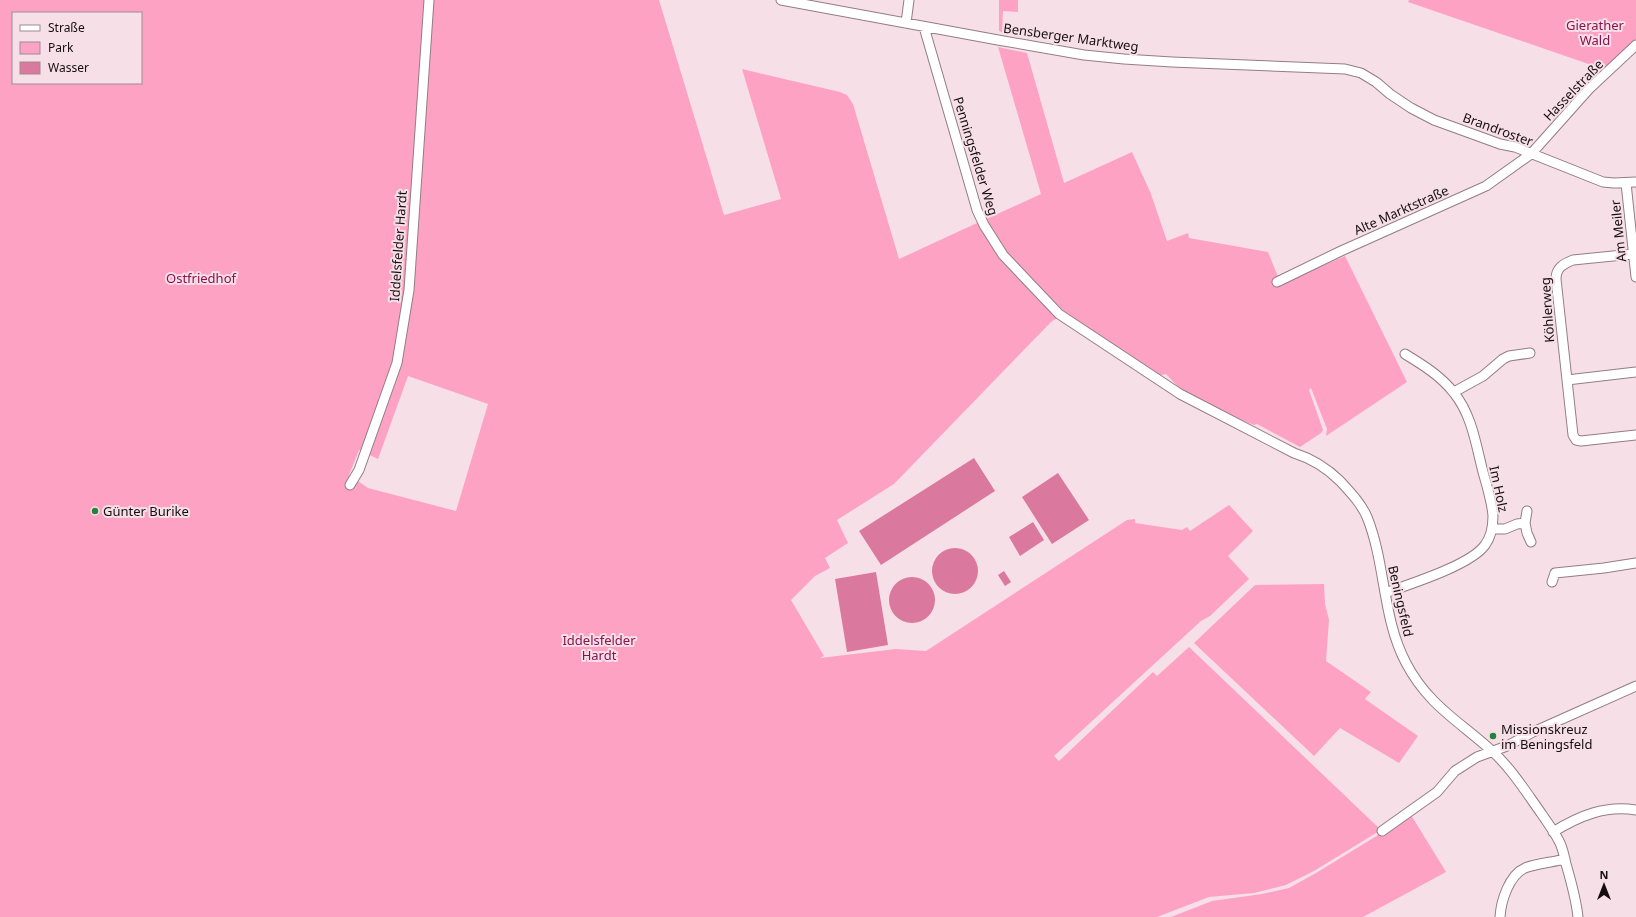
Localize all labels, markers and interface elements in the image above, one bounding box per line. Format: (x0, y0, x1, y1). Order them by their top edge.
legend (12, 12, 142, 84)
park label: Gierather Wald (1566, 16, 1625, 49)
text: Straße (48, 19, 85, 36)
street label: Bensberger Marktweg (1002, 19, 1140, 55)
text: Park (48, 39, 74, 56)
street label: Hasselstraße (1539, 55, 1607, 125)
text: Wasser (48, 59, 89, 76)
street label: Penningsfelder Weg (949, 94, 1003, 218)
street label: Brandroster (1460, 108, 1536, 150)
street label: Alte Marktstraße (1351, 181, 1451, 239)
street label: Iddelsfelder Hardt (385, 190, 411, 302)
street label: Am Meiler (1606, 198, 1630, 263)
park label: Ostfriedhof (166, 269, 238, 287)
street label: Köhlerweg (1536, 277, 1558, 343)
street label: Im Holz (1485, 464, 1513, 514)
place label: Günter Burike (103, 502, 189, 520)
marker: Günter Burike (90, 506, 100, 516)
street label: Beningsfeld (1384, 564, 1418, 638)
park label: Iddelsfelder Hardt (562, 631, 636, 664)
place label: Missionskreuz im Beningsfeld (1501, 720, 1592, 753)
marker: Missionskreuz im Beningsfeld (1488, 731, 1498, 741)
north arrow (1584, 865, 1624, 905)
text: N (1600, 867, 1608, 882)

